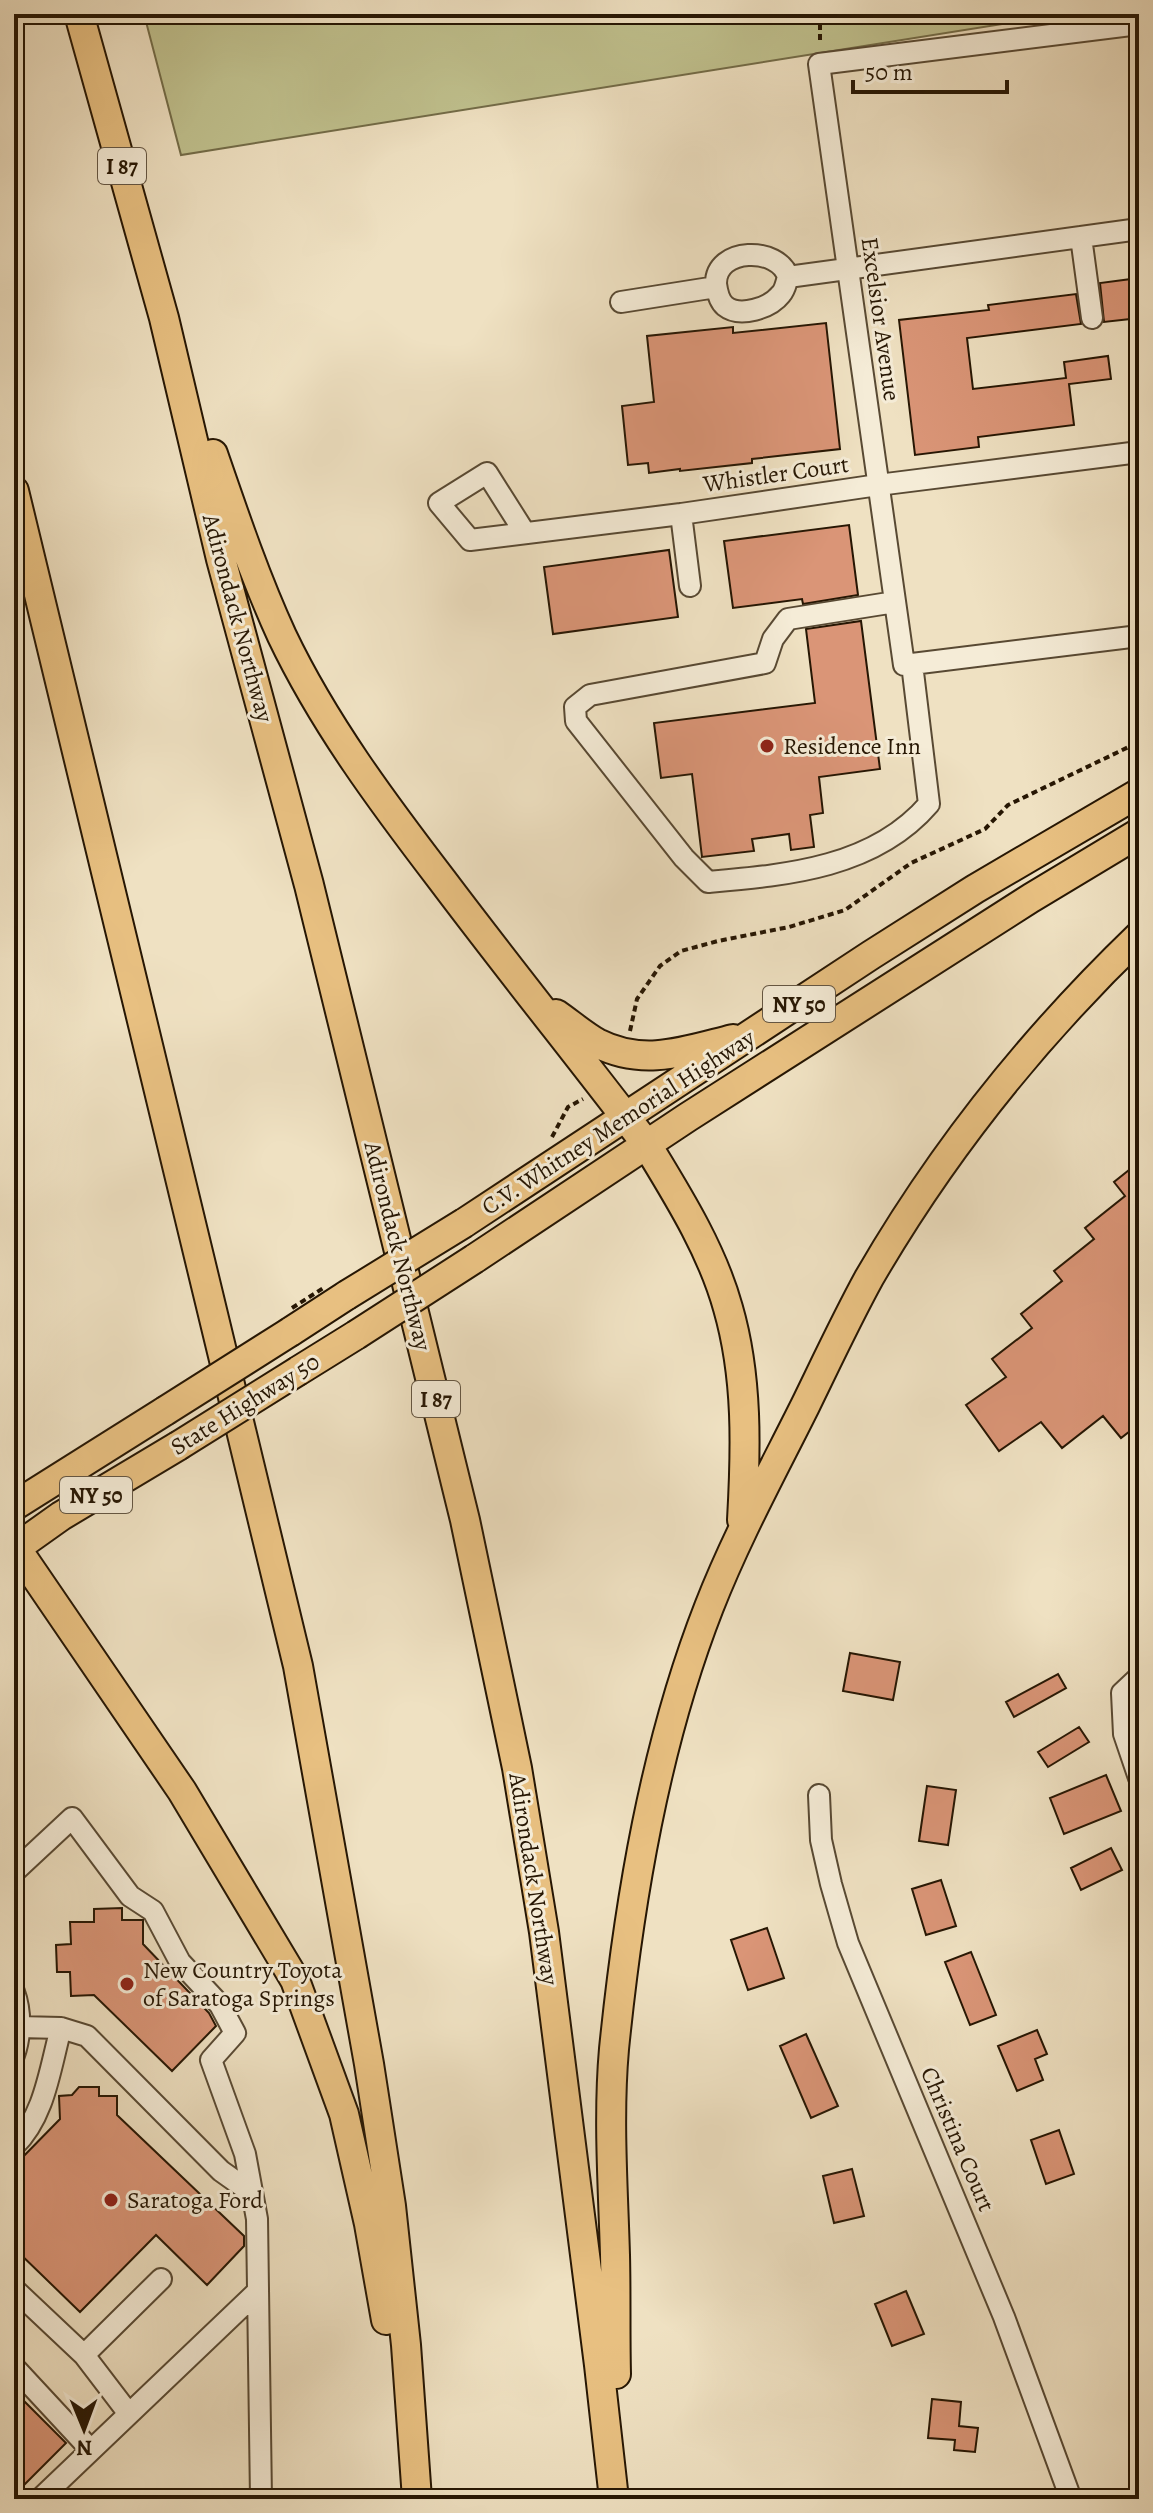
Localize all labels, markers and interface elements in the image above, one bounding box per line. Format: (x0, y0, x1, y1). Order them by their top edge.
scale bar (853, 44, 1007, 94)
text: 50 m (865, 56, 913, 88)
road number: I 87 (98, 148, 146, 184)
street label: Excelsior Avenue (854, 235, 908, 403)
street label: Whistler Court (700, 448, 851, 500)
street label: Adirondack Northway (195, 509, 281, 726)
place label: Residence Inn (783, 730, 921, 762)
marker: Residence Inn (758, 737, 776, 755)
road number: NY 50 (763, 986, 835, 1022)
street label: C.V. Whitney Memorial Highway (475, 1021, 761, 1223)
street label: Adirondack Northway (356, 1137, 440, 1354)
street label: State Highway 50 (164, 1345, 326, 1463)
road number: I 87 (412, 1381, 460, 1417)
road number: NY 50 (60, 1477, 132, 1513)
street label: Adirondack Northway (501, 1770, 567, 1988)
place label: New Country Toyota of Saratoga Springs (143, 1954, 343, 2014)
marker: New Country Toyota of Saratoga Springs (118, 1975, 136, 1993)
street label: Christina Court (913, 2062, 1003, 2216)
place label: Saratoga Ford (127, 2184, 263, 2216)
marker: Saratoga Ford (102, 2191, 120, 2209)
north arrow (44, 2389, 124, 2469)
text: N (76, 2433, 93, 2463)

